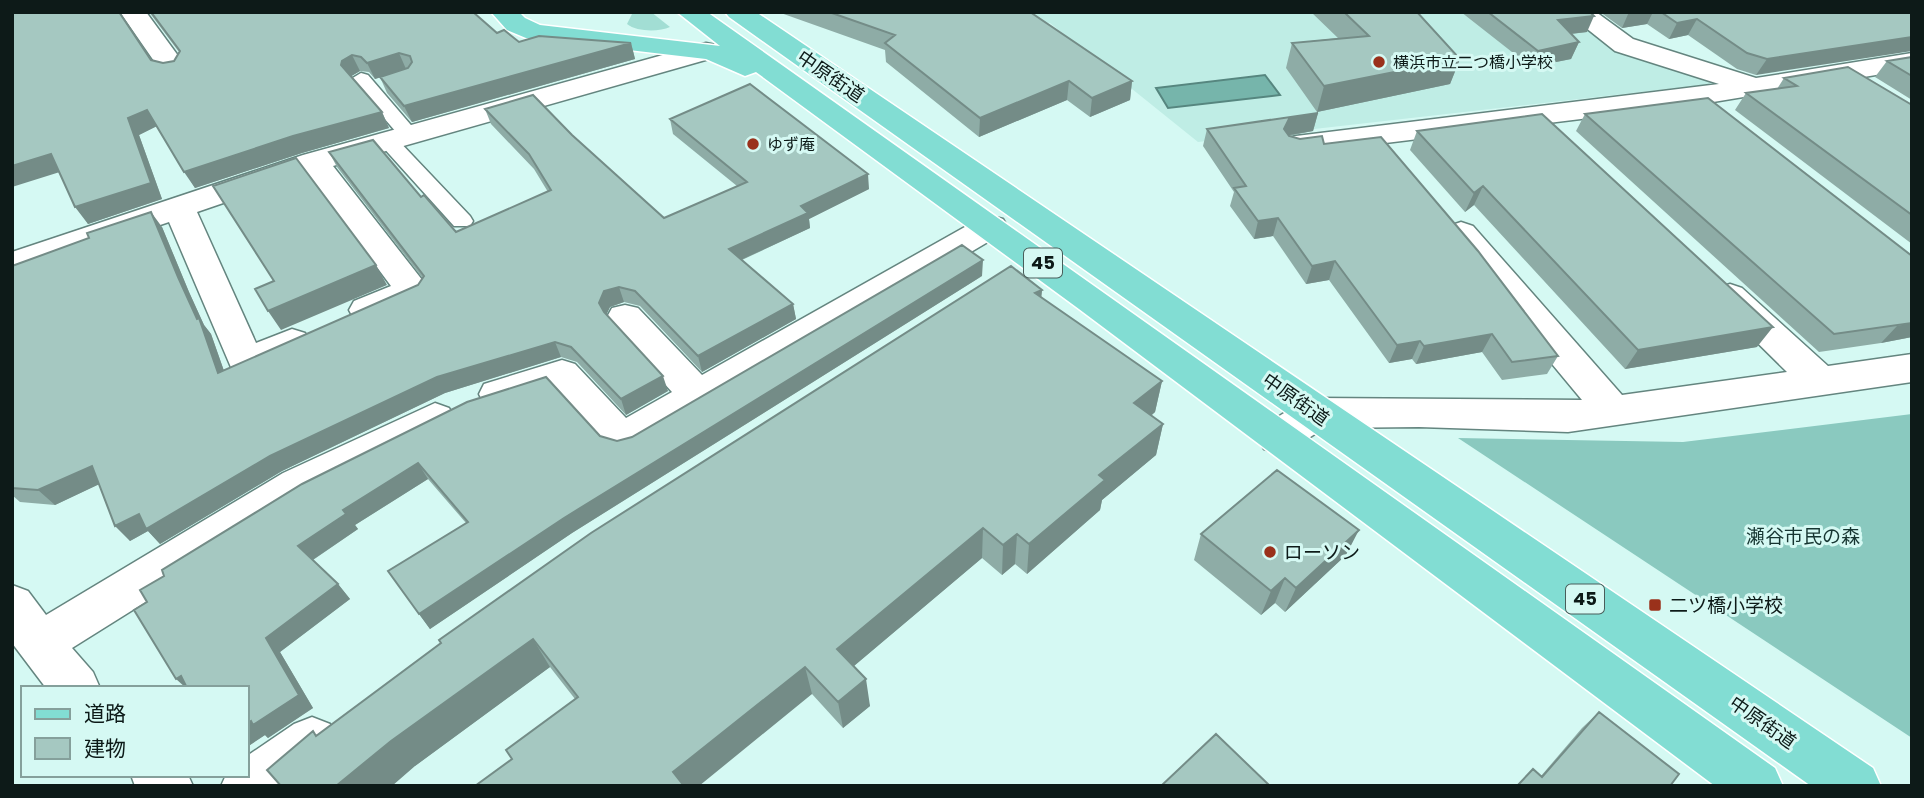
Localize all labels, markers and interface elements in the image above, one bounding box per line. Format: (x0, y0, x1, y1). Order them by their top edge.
street label: 中原街道 (792, 44, 870, 109)
place label: 横浜市立二つ橋小学校 (1393, 51, 1553, 74)
marker: 横浜市立二つ橋小学校 (1371, 54, 1387, 70)
place label: ゆず庵 (767, 133, 815, 156)
marker: ゆず庵 (745, 136, 761, 152)
road number: 45 (1024, 248, 1062, 278)
street label: 中原街道 (1257, 367, 1335, 432)
park label: 瀬谷市民の森 (1746, 523, 1860, 550)
place label: ローソン (1284, 539, 1360, 566)
marker: ローソン (1262, 544, 1278, 560)
road number: 45 (1566, 584, 1604, 614)
place label: 二ツ橋小学校 (1669, 592, 1783, 619)
marker: 二ツ橋小学校 (1647, 597, 1663, 613)
legend (21, 686, 248, 777)
street label: 中原街道 (1724, 690, 1802, 755)
text: 道路 (84, 699, 126, 728)
text: 建物 (84, 734, 126, 763)

